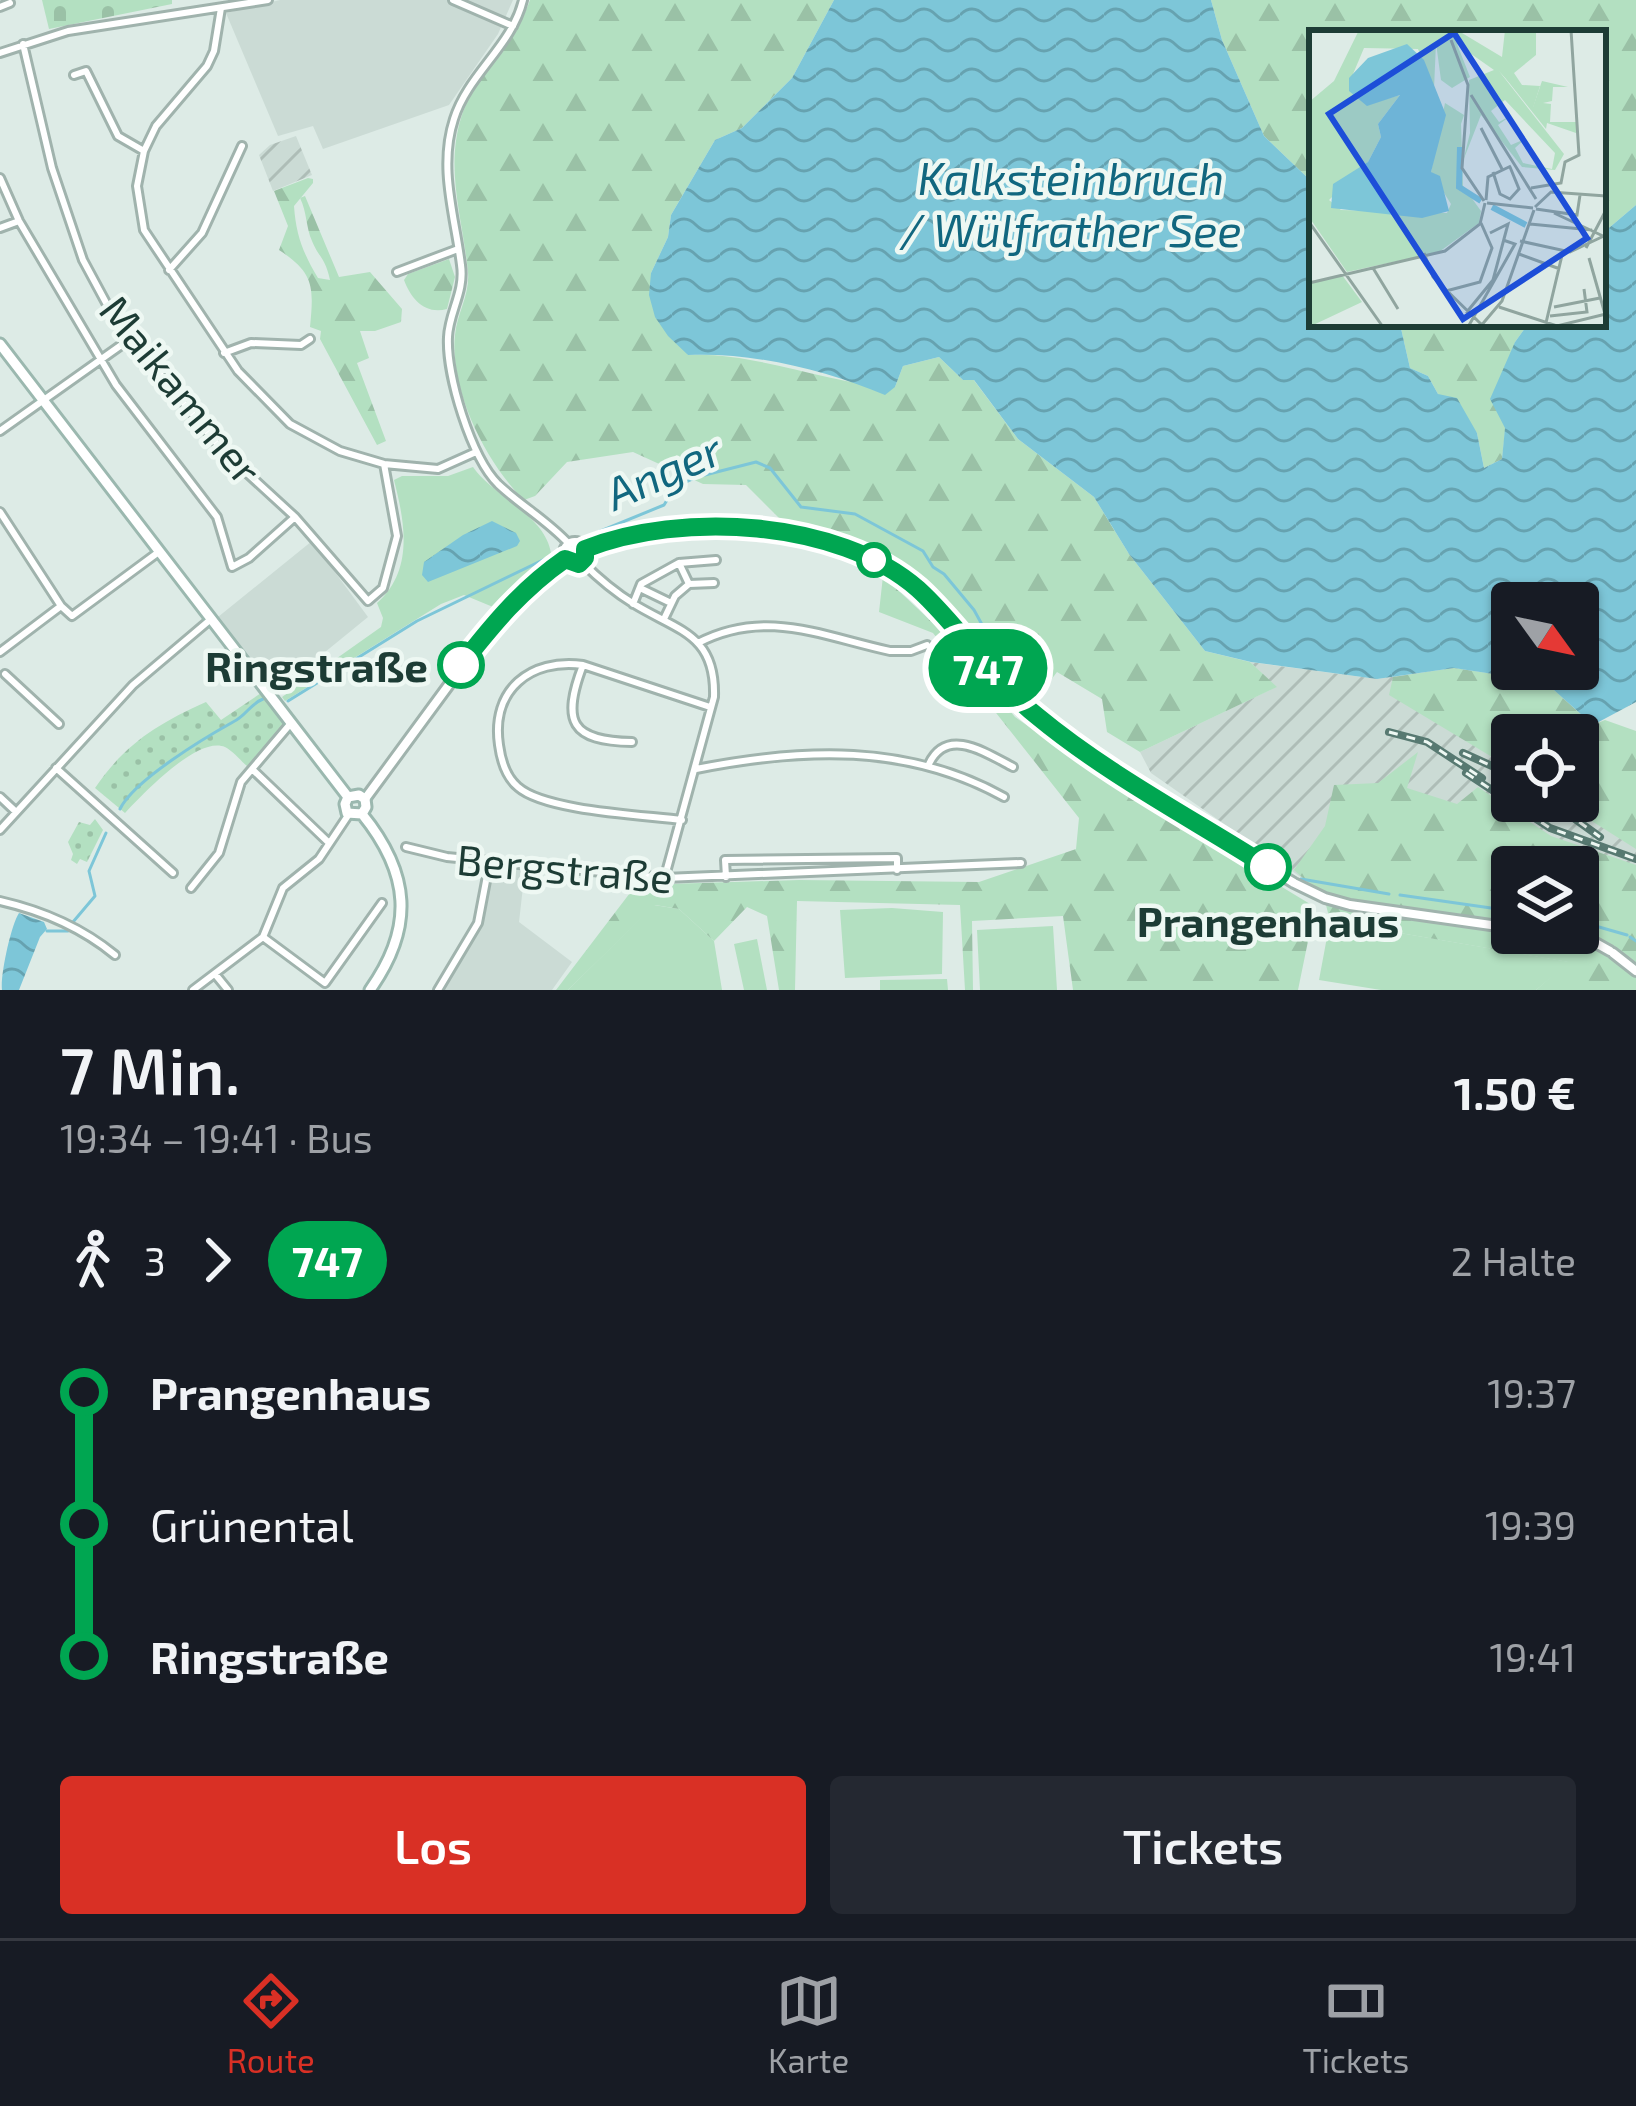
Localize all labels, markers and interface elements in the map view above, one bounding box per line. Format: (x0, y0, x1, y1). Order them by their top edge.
inset map (1309, 30, 1606, 327)
water label: Kalksteinbruch / Wülfrather See (899, 150, 1242, 256)
street label: Maikammer (91, 285, 273, 493)
water label: Anger (595, 420, 731, 520)
unlabelled marker (858, 544, 890, 576)
north arrow (1491, 582, 1599, 690)
map controls (1491, 582, 1599, 954)
line badge: 747 (919, 629, 1057, 707)
place label: Ringstraße (205, 640, 428, 690)
marker: Ringstraße (439, 643, 483, 687)
text: 747 (952, 643, 1024, 693)
button: locate (1491, 714, 1599, 822)
street label: Bergstraße (455, 833, 675, 901)
marker: Prangenhaus (1246, 845, 1290, 889)
button: layers (1491, 846, 1599, 954)
place label: Prangenhaus (1137, 895, 1399, 945)
text: 7 Min. (60, 1029, 240, 1108)
text: 1.50 € (1454, 1065, 1576, 1119)
text: 19:34 – 19:41 · Bus (60, 1114, 373, 1161)
icon: walk (60, 1227, 126, 1293)
icon: forward (184, 1227, 250, 1293)
text: 747 (292, 1235, 363, 1285)
text: 3 (144, 1237, 166, 1284)
text: 2 Halte (1451, 1237, 1576, 1284)
text: Prangenhaus (150, 1365, 431, 1419)
text: 19:37 (1487, 1369, 1576, 1416)
text: Grünental (150, 1497, 354, 1551)
text: 19:39 (1485, 1501, 1576, 1548)
text: Ringstraße (150, 1629, 389, 1683)
text: 19:41 (1489, 1633, 1576, 1680)
button: Los (60, 1776, 806, 1914)
button: Tickets (830, 1776, 1576, 1914)
tab: Route (227, 1968, 315, 2080)
tab: Karte (768, 1968, 849, 2080)
tab: Tickets (1302, 1968, 1409, 2080)

